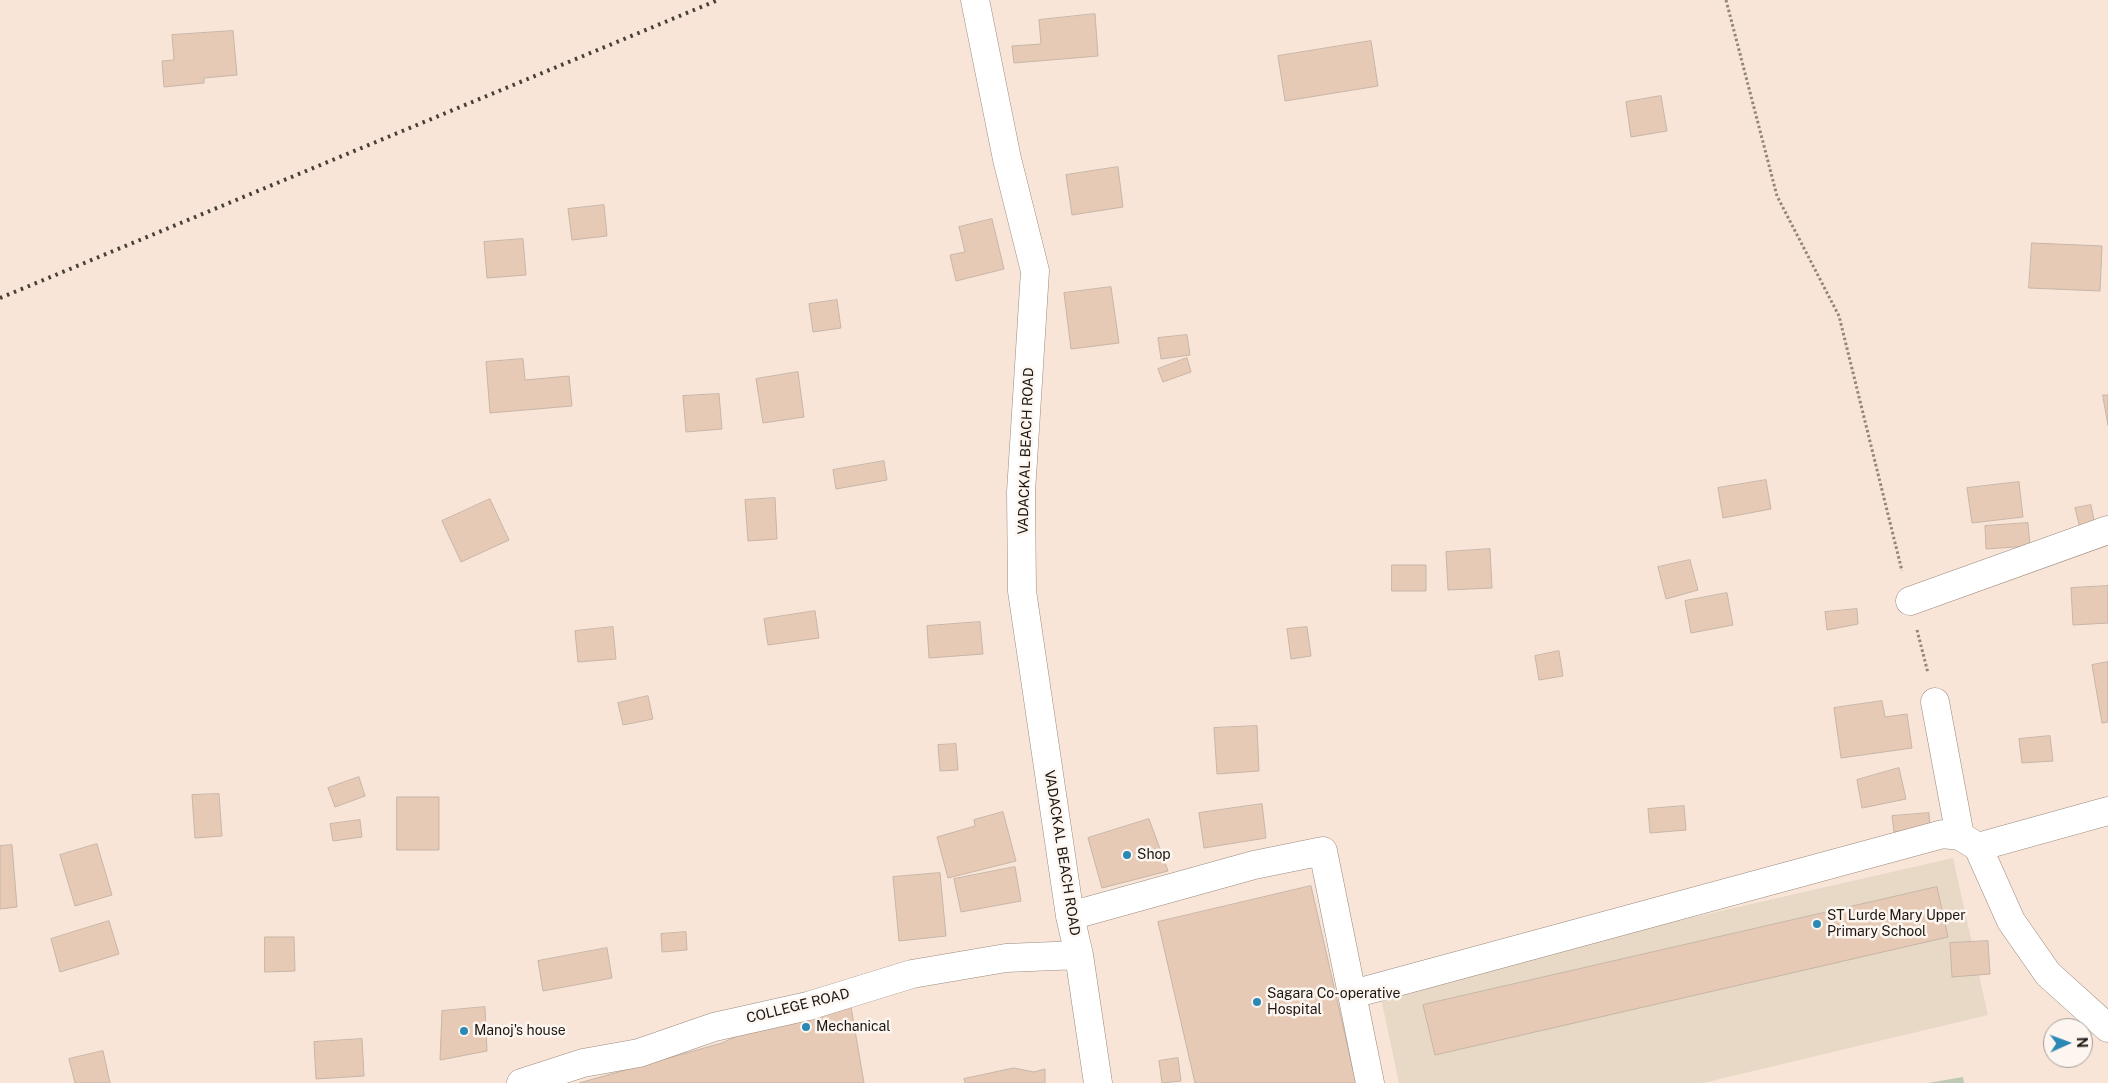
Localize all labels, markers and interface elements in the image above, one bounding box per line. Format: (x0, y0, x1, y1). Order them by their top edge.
street label: VADACKAL BEACH ROAD (1015, 367, 1037, 535)
street label: VADACKAL BEACH ROAD (1041, 769, 1083, 937)
place label: Shop (1137, 847, 1171, 863)
marker: Shop (1121, 849, 1133, 861)
place label: ST Lurde Mary Upper Primary School (1827, 908, 1966, 940)
marker: ST Lurde Mary Upper Primary School (1811, 918, 1823, 930)
street label: COLLEGE ROAD (745, 985, 851, 1027)
place label: Sagara Co-operative Hospital (1267, 986, 1400, 1019)
marker: Sagara Co-operative Hospital (1251, 996, 1263, 1008)
north arrow (2043, 1018, 2093, 1068)
place label: Mechanical (816, 1019, 891, 1035)
marker: Mechanical (800, 1021, 812, 1033)
place label: Manoj's house (474, 1023, 566, 1039)
marker: Manoj's house (458, 1025, 470, 1037)
text: N (2074, 1037, 2090, 1048)

